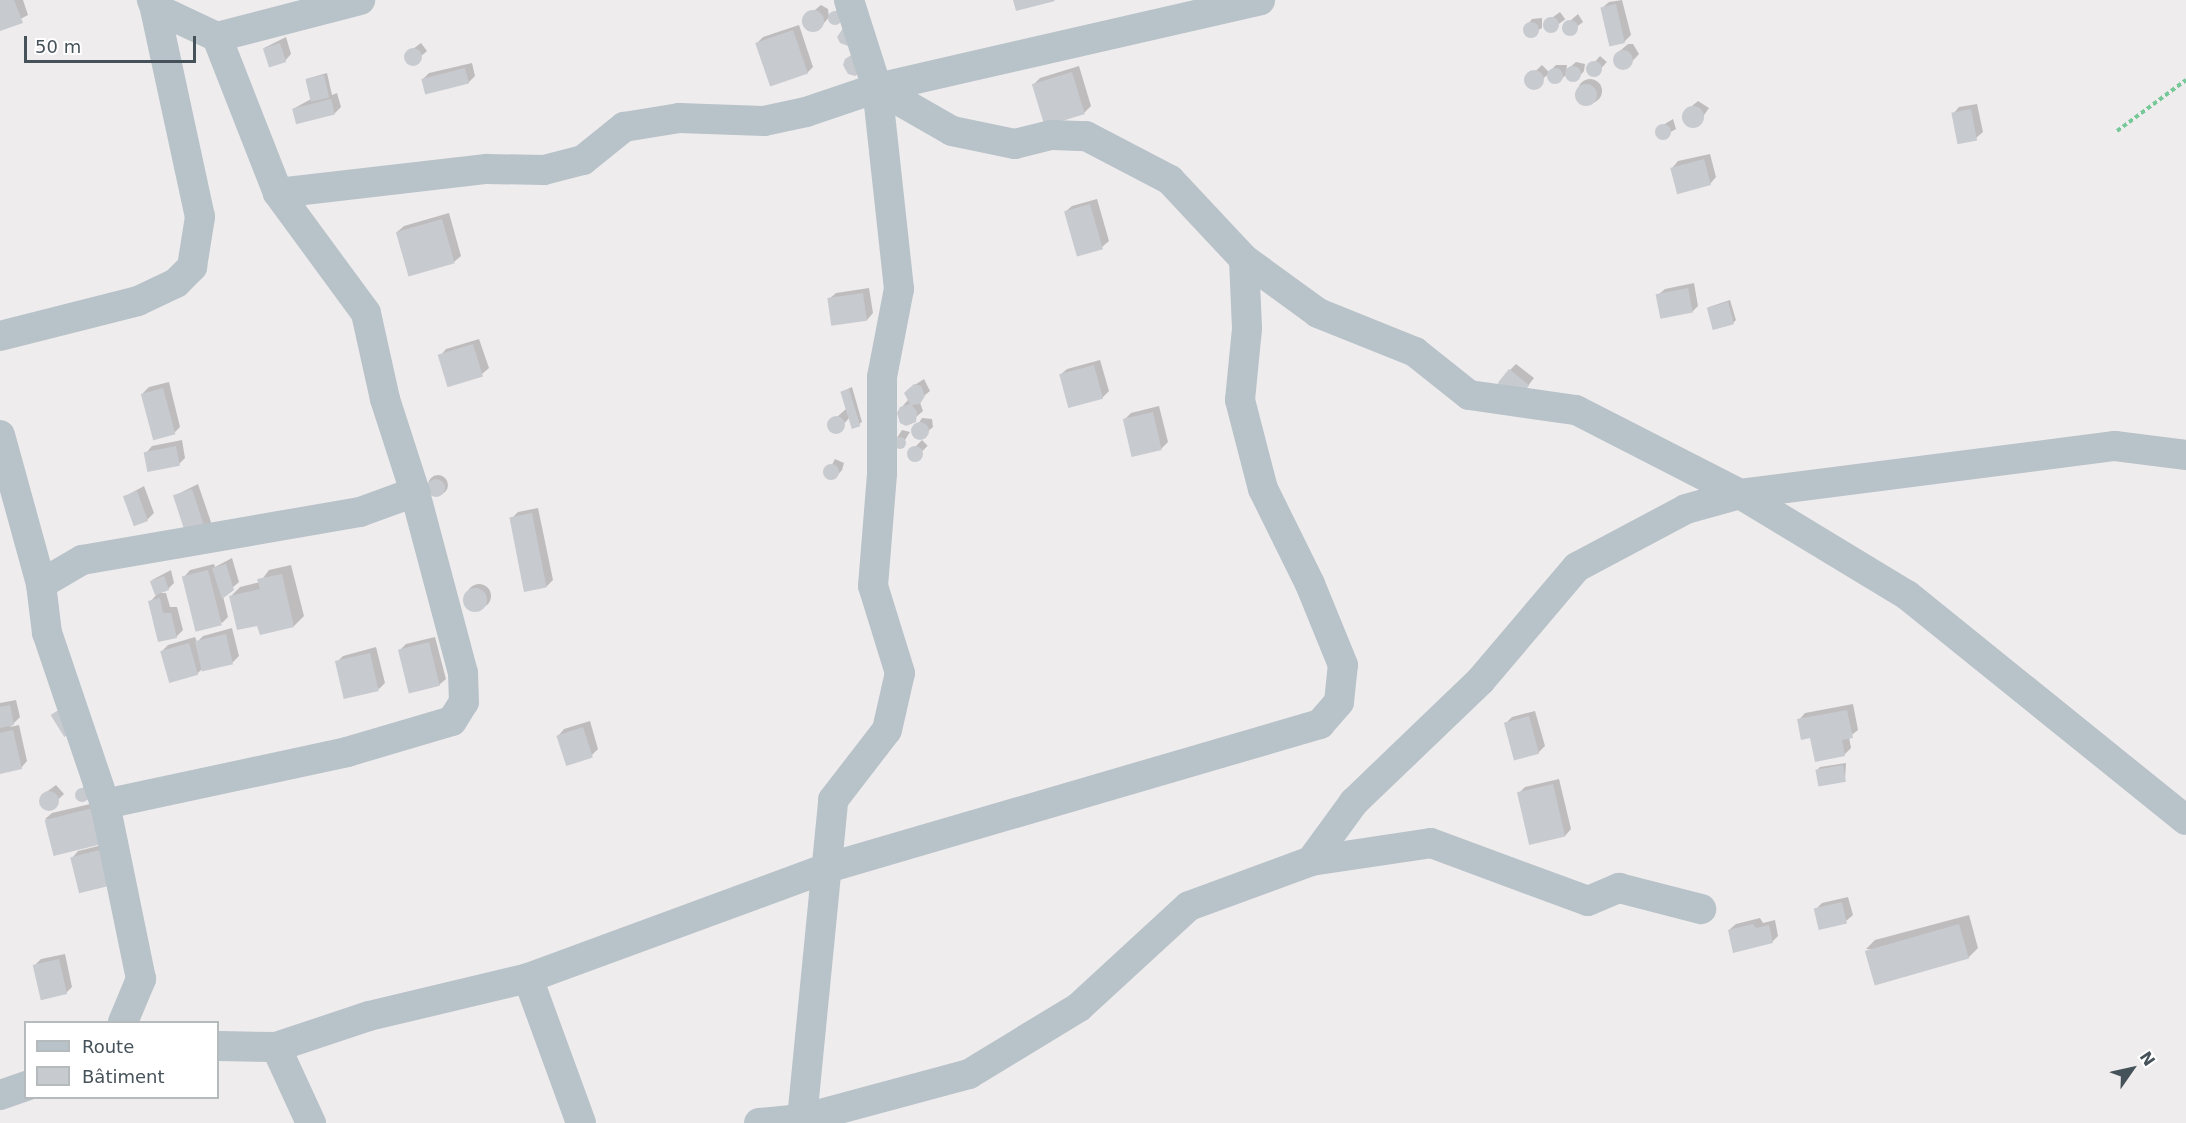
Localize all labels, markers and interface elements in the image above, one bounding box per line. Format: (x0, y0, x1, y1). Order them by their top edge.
scale bar (27, 24, 200, 62)
text: 50 m (35, 36, 81, 57)
legend (24, 1021, 219, 1099)
text: Route (82, 1036, 134, 1057)
north arrow (2102, 1039, 2162, 1099)
text: N (2136, 1048, 2159, 1070)
text: Bâtiment (82, 1066, 165, 1087)

